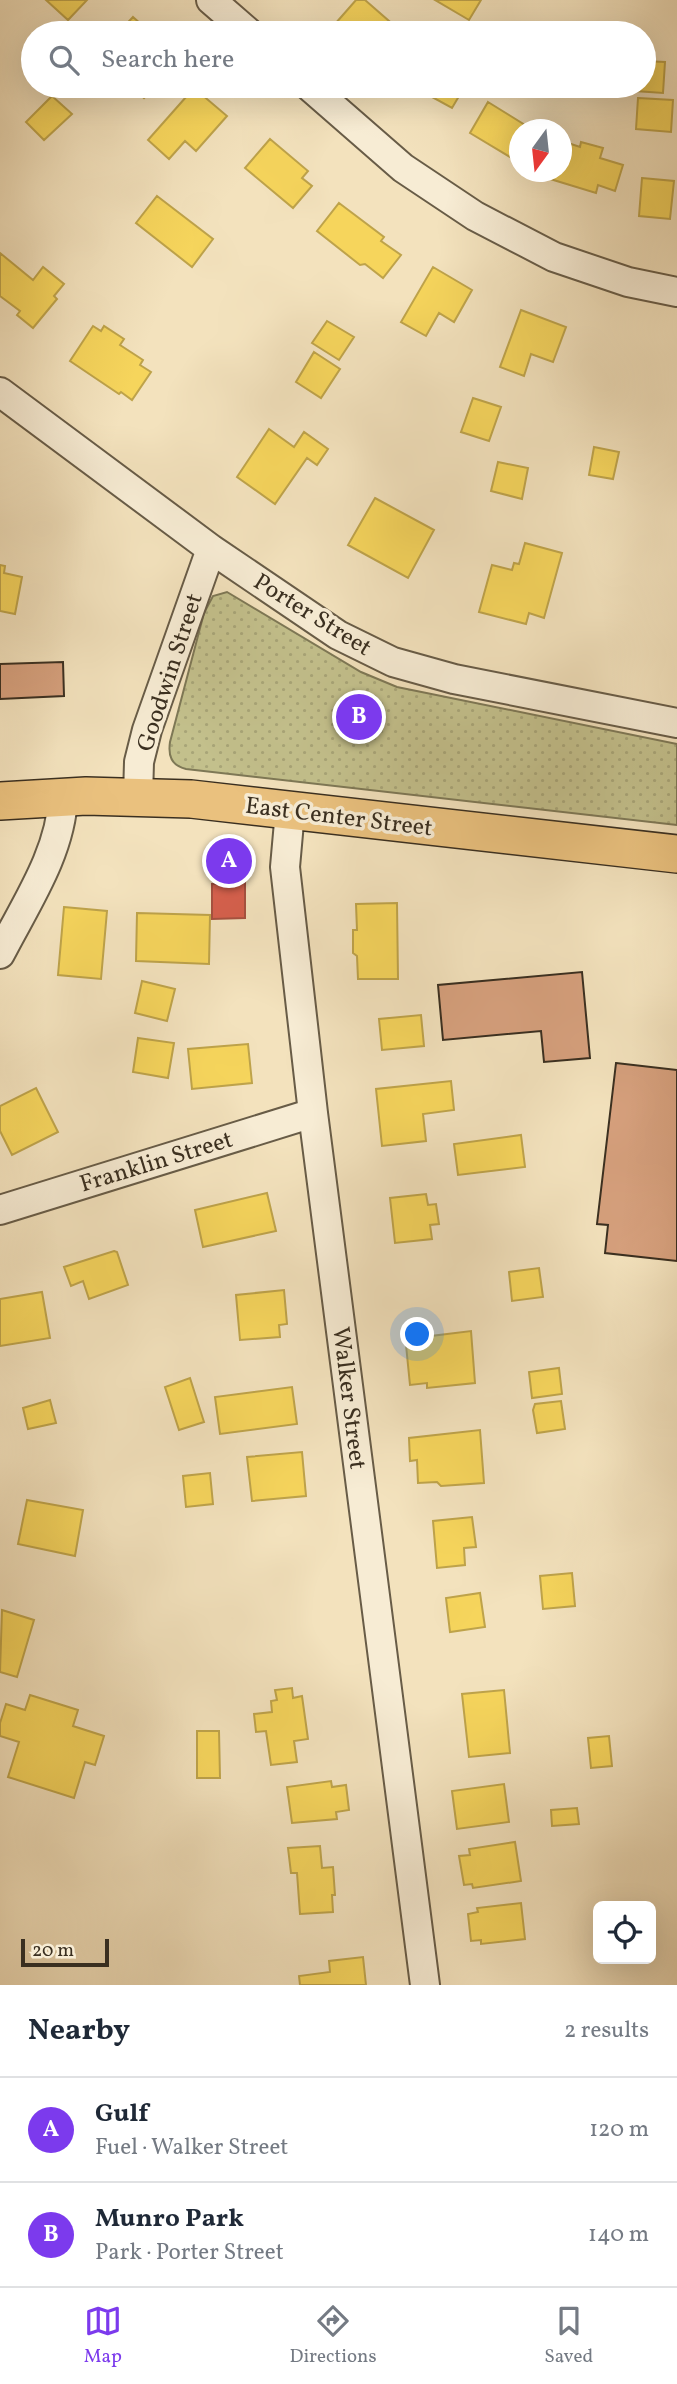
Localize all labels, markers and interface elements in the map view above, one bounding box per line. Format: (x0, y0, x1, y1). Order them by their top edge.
search box (21, 21, 656, 98)
icon: search (45, 41, 83, 79)
text: Search here (101, 42, 234, 78)
north arrow (509, 119, 572, 182)
street label: Porter Street (246, 566, 378, 666)
street label: Goodwin Street (129, 589, 212, 756)
pin: B (336, 691, 382, 743)
street label: East Center Street (243, 790, 434, 846)
pin: A (206, 835, 252, 887)
street label: Franklin Street (76, 1123, 237, 1202)
your location (400, 1317, 434, 1351)
street label: Walker Street (322, 1325, 374, 1471)
map controls (593, 1901, 656, 1964)
button: locate (593, 1901, 656, 1964)
scale bar (21, 1936, 108, 1968)
text: 20 m (32, 1938, 74, 1964)
text: Nearby (28, 2010, 130, 2052)
text: 2 results (564, 2015, 649, 2047)
text: Gulf (95, 2096, 148, 2132)
text: A (43, 2114, 59, 2146)
text: 120 m (589, 2114, 649, 2146)
text: Fuel · Walker Street (95, 2132, 288, 2164)
text: Munro Park (95, 2201, 244, 2237)
text: B (43, 2219, 59, 2251)
text: 140 m (588, 2219, 649, 2251)
text: Park · Porter Street (95, 2237, 284, 2269)
tab: Map (84, 2302, 122, 2370)
tab: Directions (290, 2302, 377, 2370)
tab: Saved (544, 2302, 593, 2370)

